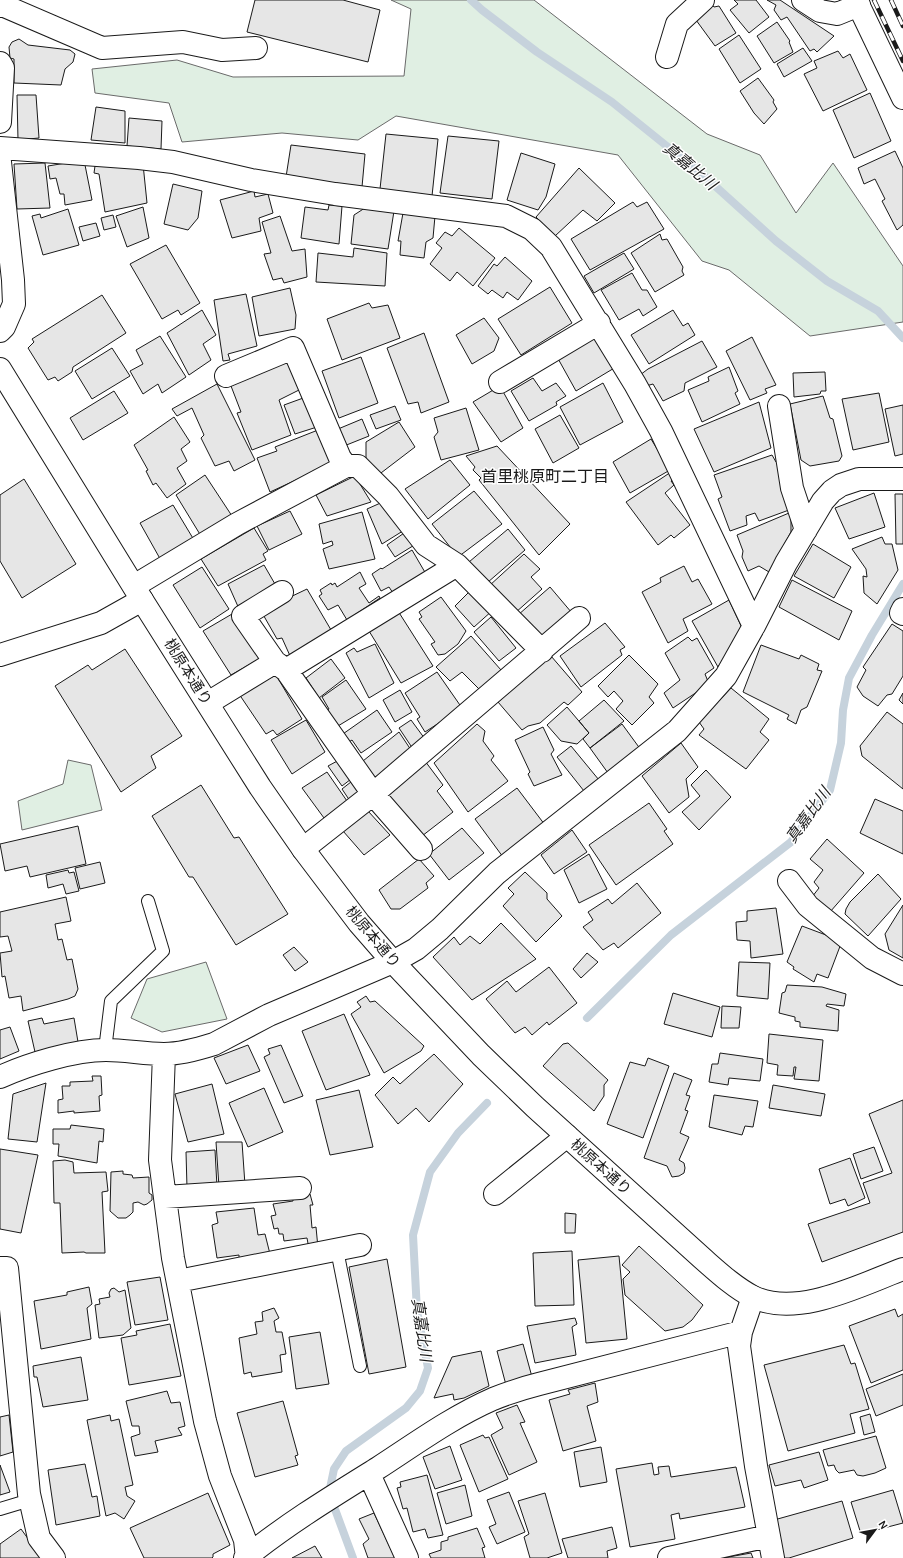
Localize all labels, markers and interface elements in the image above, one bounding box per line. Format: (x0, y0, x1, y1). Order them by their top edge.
water label: 真嘉比川 (659, 138, 722, 195)
district label: 首里桃原町二丁目 (481, 467, 609, 486)
street label: 桃原本通り (160, 635, 216, 709)
water label: 真嘉比川 (782, 782, 836, 846)
street label: 桃原本通り (342, 902, 404, 972)
street label: 桃原本通り (567, 1135, 635, 1199)
water label: 真嘉比川 (408, 1297, 436, 1365)
north arrow (855, 1510, 895, 1550)
text: N (875, 1518, 891, 1532)

